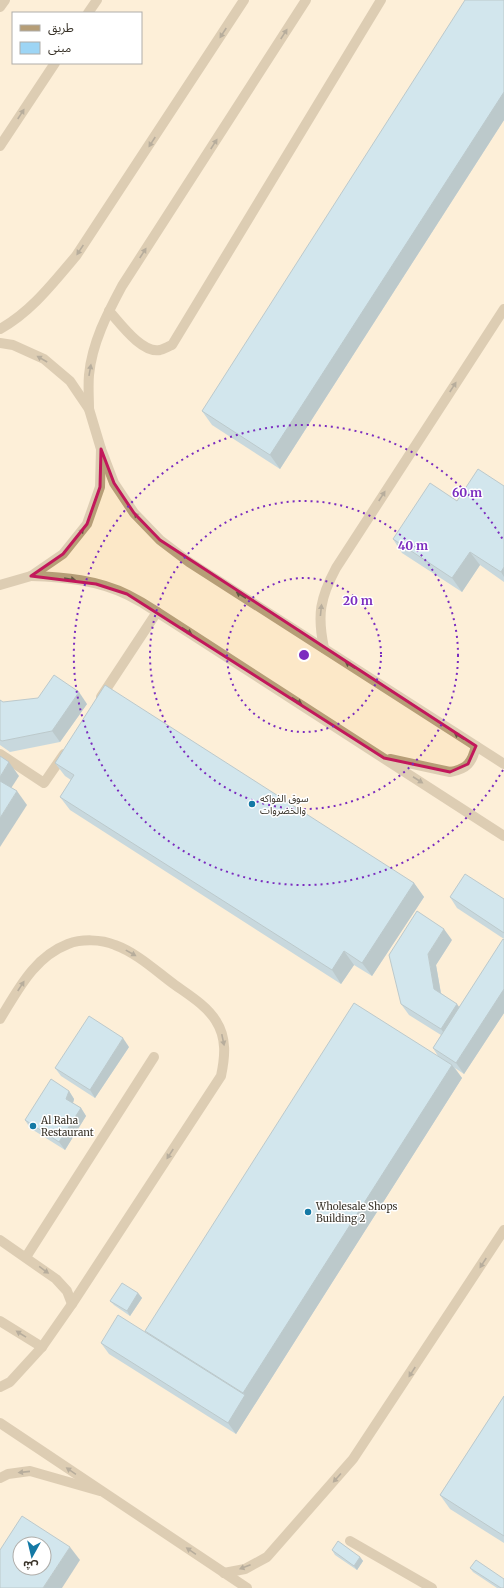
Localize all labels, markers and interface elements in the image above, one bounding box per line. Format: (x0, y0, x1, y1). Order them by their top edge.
legend (12, 12, 142, 64)
text: طريق (48, 20, 74, 36)
one-way arrow (219, 28, 227, 38)
one-way arrow (280, 29, 287, 40)
text: مبنى (48, 40, 71, 55)
one-way arrow (18, 108, 25, 120)
one-way arrow (148, 137, 156, 147)
one-way arrow (210, 138, 217, 150)
one-way arrow (76, 245, 84, 255)
one-way arrow (139, 248, 147, 258)
one-way arrow (36, 356, 48, 363)
one-way arrow (87, 364, 93, 376)
one-way arrow (449, 382, 457, 392)
text: 60 m (452, 485, 482, 500)
one-way arrow (379, 491, 386, 502)
one-way arrow (133, 511, 142, 522)
one-way arrow (75, 527, 84, 538)
text: 40 m (398, 538, 428, 553)
one-way arrow (64, 576, 76, 582)
one-way arrow (236, 591, 246, 599)
text: 20 m (343, 593, 373, 608)
one-way arrow (318, 604, 324, 616)
one-way arrow (182, 627, 193, 635)
centre of rings (297, 648, 311, 662)
one-way arrow (344, 662, 356, 669)
one-way arrow (291, 698, 303, 705)
one-way arrow (454, 732, 465, 739)
one-way arrow (412, 776, 424, 783)
place label: سوق الفواكه والخضروات (260, 792, 309, 817)
marker: سوق الفواكه والخضروات (247, 799, 257, 809)
one-way arrow (125, 949, 137, 956)
one-way arrow (17, 981, 25, 991)
one-way arrow (220, 1033, 226, 1046)
place label: Al Raha Restaurant (40, 1114, 94, 1139)
marker: Al Raha Restaurant (28, 1121, 38, 1131)
one-way arrow (166, 1149, 174, 1159)
place label: Wholesale Shops Building 2 (315, 1200, 398, 1225)
marker: Wholesale Shops Building 2 (303, 1207, 313, 1217)
one-way arrow (479, 1258, 487, 1268)
one-way arrow (39, 1266, 49, 1274)
one-way arrow (16, 1330, 26, 1338)
one-way arrow (408, 1367, 416, 1377)
one-way arrow (66, 1467, 77, 1475)
one-way arrow (18, 1469, 30, 1476)
one-way arrow (332, 1473, 342, 1483)
north arrow (12, 1536, 52, 1576)
one-way arrow (186, 1547, 196, 1555)
text: ش (22, 1558, 39, 1574)
one-way arrow (239, 1565, 251, 1571)

